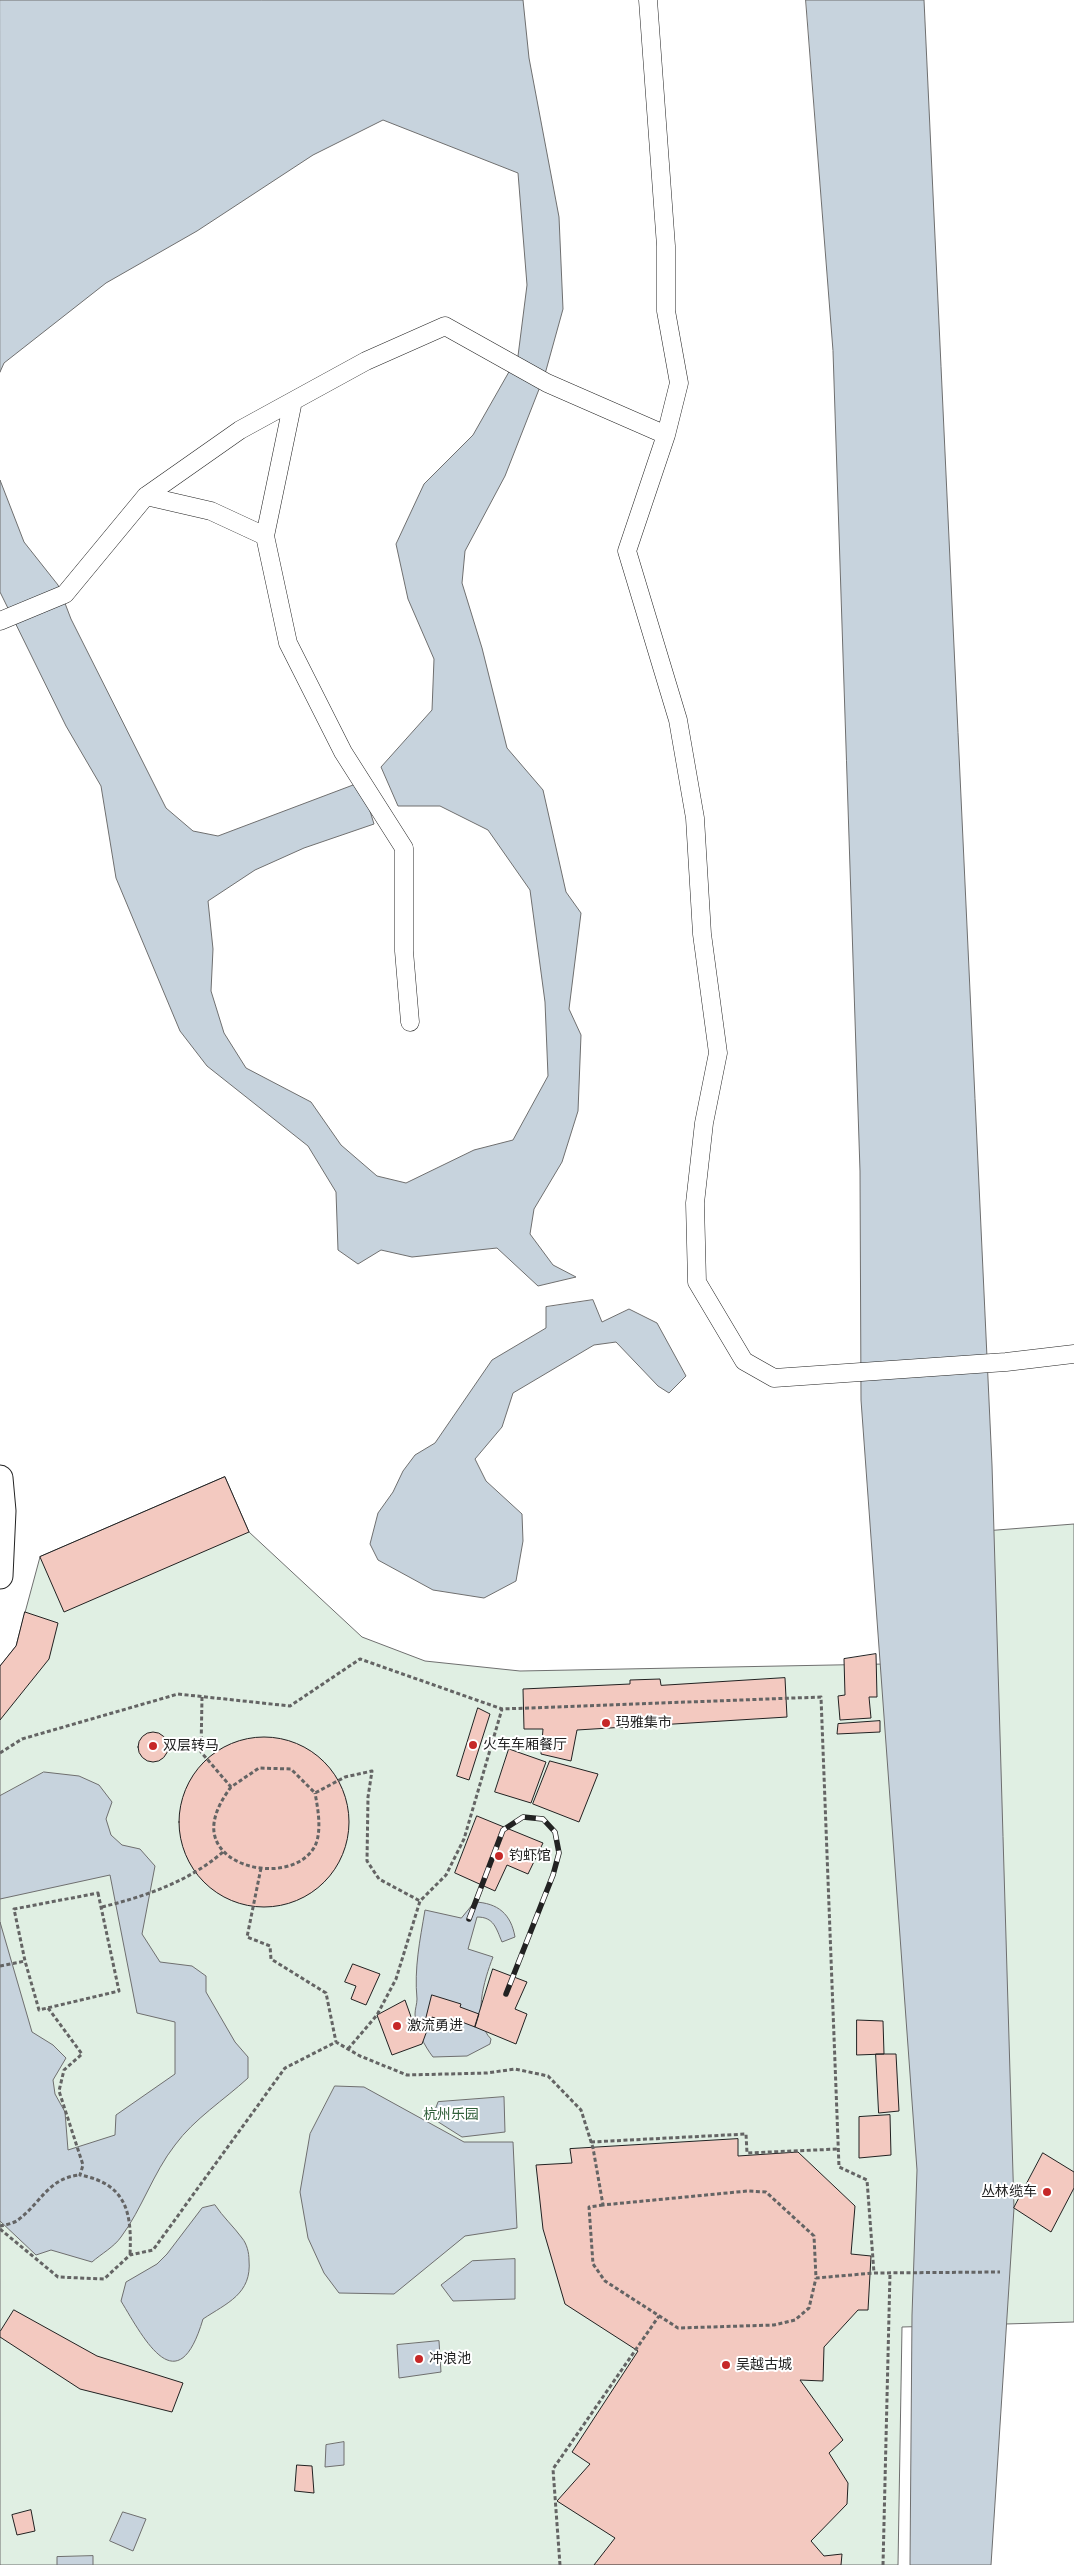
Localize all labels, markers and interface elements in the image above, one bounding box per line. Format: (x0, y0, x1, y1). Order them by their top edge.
place label: 玛雅集市 (616, 1715, 672, 1731)
marker: 玛雅集市 (600, 1717, 612, 1729)
place label: 火车车厢餐厅 (483, 1737, 567, 1753)
place label: 双层转马 (163, 1738, 219, 1754)
marker: 火车车厢餐厅 (467, 1739, 479, 1751)
marker: 双层转马 (147, 1740, 159, 1752)
place label: 钓虾馆 (509, 1848, 551, 1864)
marker: 钓虾馆 (493, 1850, 505, 1862)
place label: 激流勇进 (407, 2018, 463, 2034)
marker: 激流勇进 (391, 2020, 403, 2032)
park label: 杭州乐园 (423, 2107, 479, 2123)
place label: 丛林缆车 (981, 2184, 1037, 2200)
marker: 丛林缆车 (1041, 2186, 1053, 2198)
place label: 冲浪池 (429, 2351, 471, 2367)
marker: 冲浪池 (413, 2353, 425, 2365)
place label: 吴越古城 (736, 2357, 792, 2373)
marker: 吴越古城 (720, 2359, 732, 2371)

